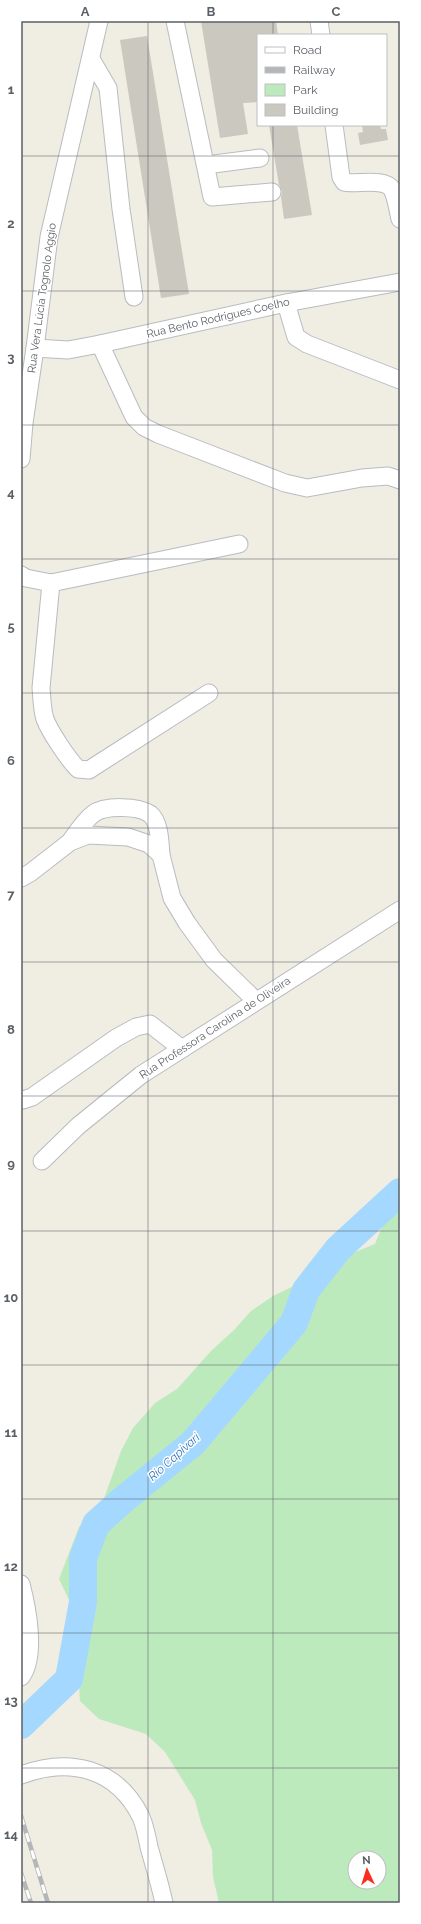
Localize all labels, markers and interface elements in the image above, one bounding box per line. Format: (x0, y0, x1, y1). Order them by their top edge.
text: A (81, 4, 90, 19)
text: B (207, 4, 216, 19)
text: C (332, 4, 341, 19)
legend (257, 34, 387, 126)
text: Road (293, 43, 322, 57)
text: Railway (293, 63, 336, 77)
text: 1 (8, 82, 15, 97)
text: Park (293, 83, 318, 97)
text: Building (293, 103, 339, 117)
text: 2 (7, 216, 15, 231)
street label: Rua Vera Lúcia Tognolo Aggio (25, 222, 59, 374)
street label: Rua Bento Rodrigues Coelho (145, 295, 291, 341)
text: 3 (7, 350, 15, 365)
text: 4 (7, 485, 15, 500)
text: 5 (7, 619, 15, 634)
text: 6 (7, 753, 15, 768)
text: 7 (7, 887, 15, 902)
street label: Rua Professora Carolina de Oliveira (137, 974, 293, 1082)
text: 8 (7, 1022, 15, 1037)
text: 9 (7, 1156, 15, 1171)
text: 10 (4, 1290, 18, 1305)
text: 11 (5, 1425, 18, 1440)
water label: Rio Capivari (145, 1430, 203, 1484)
text: 12 (4, 1559, 18, 1574)
text: 13 (4, 1693, 18, 1708)
text: 14 (4, 1827, 18, 1842)
north arrow (347, 1850, 387, 1890)
text: N (362, 1854, 371, 1867)

